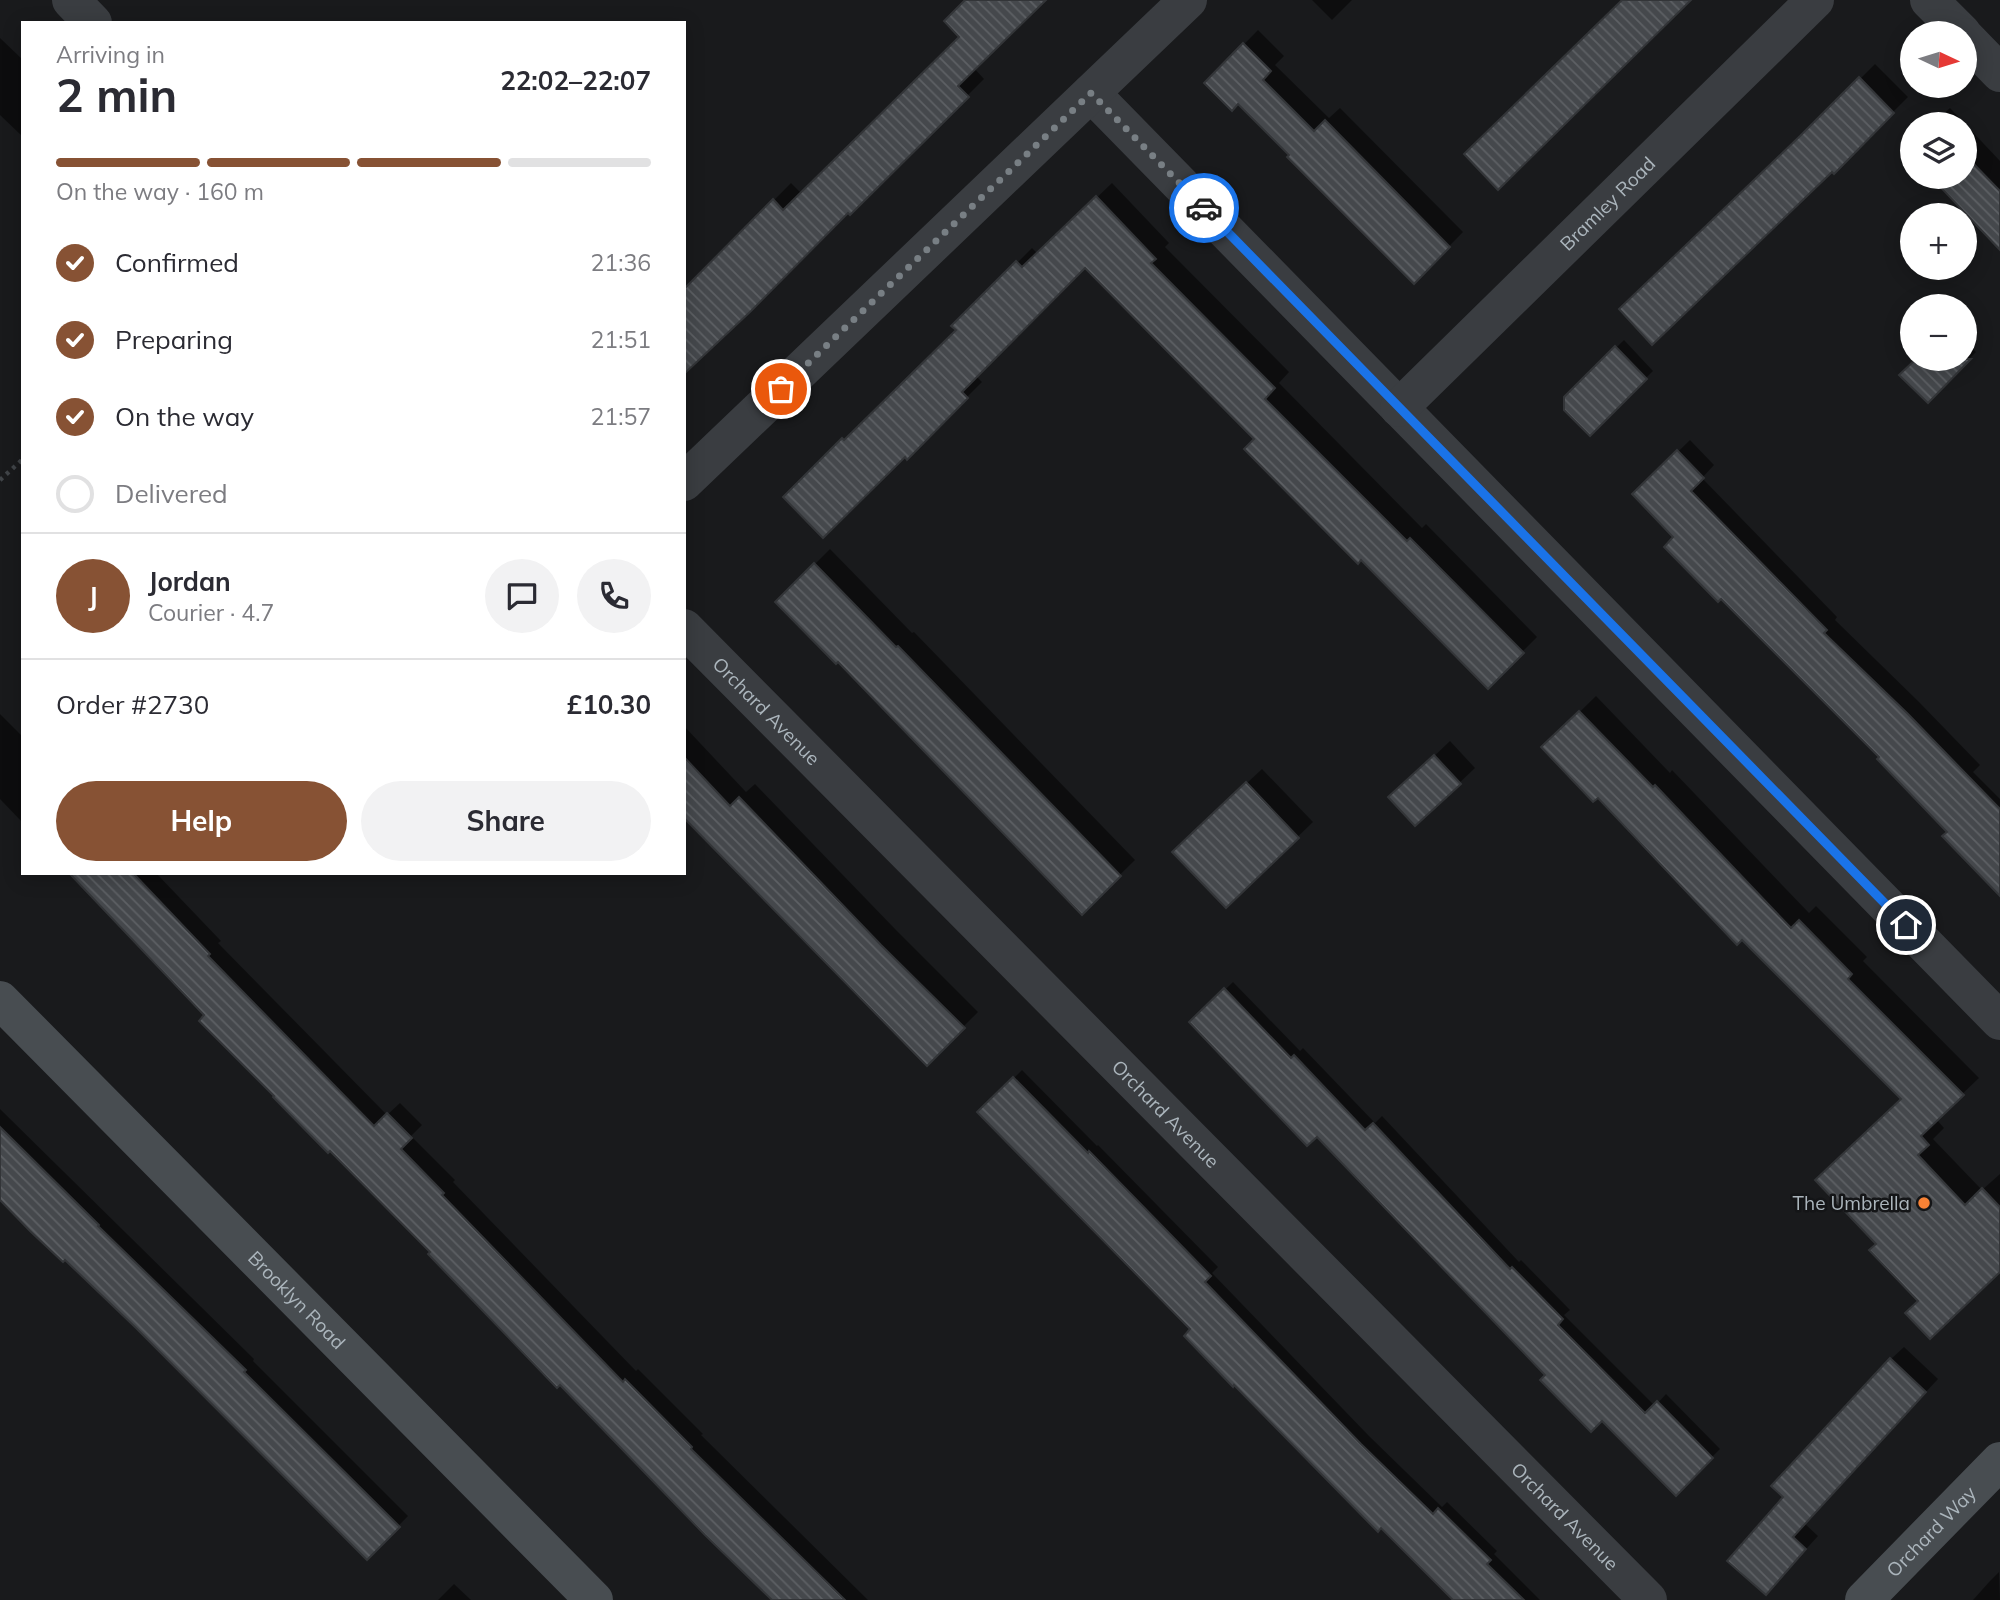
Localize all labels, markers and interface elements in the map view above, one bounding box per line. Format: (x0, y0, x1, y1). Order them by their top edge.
north arrow (1900, 21, 1978, 98)
map controls (1900, 21, 1977, 371)
text: Arriving in (56, 40, 165, 69)
text: 22:02–22:07 (500, 64, 651, 97)
text: 2 min (56, 66, 177, 124)
button: layers (1900, 112, 1977, 189)
street label: Bramley Road (1555, 151, 1660, 256)
courier (1169, 173, 1239, 243)
text: On the way · 160 m (56, 177, 264, 206)
icon: car (1185, 189, 1223, 227)
button: + (1900, 203, 1977, 280)
icon: check (56, 244, 94, 282)
text: Confirmed (115, 246, 239, 279)
text: 21:36 (591, 248, 651, 277)
button: − (1900, 294, 1977, 371)
icon: check (56, 321, 94, 359)
text: Preparing (115, 323, 233, 356)
text: 21:51 (591, 325, 651, 354)
pin (751, 359, 811, 419)
icon: bag (762, 370, 800, 408)
icon: check (56, 398, 94, 436)
text: On the way (115, 400, 254, 433)
text: 21:57 (591, 402, 651, 431)
text: Delivered (115, 477, 228, 510)
button: chat (485, 559, 559, 633)
button: phone (577, 559, 651, 633)
text: Jordan (148, 565, 231, 598)
text: J (88, 580, 98, 613)
text: Courier · 4.7 (148, 598, 274, 627)
street label: Orchard Avenue (708, 652, 825, 770)
text: Order #2730 (56, 688, 209, 721)
text: £10.30 (567, 688, 651, 721)
button: Help (56, 781, 347, 861)
button: Share (361, 781, 651, 861)
pin (1876, 895, 1936, 955)
icon: home (1887, 906, 1925, 944)
street label: Orchard Avenue (1107, 1055, 1224, 1173)
place label: The Umbrella (1793, 1191, 1910, 1215)
marker: The Umbrella (1916, 1195, 1932, 1211)
street label: Brooklyn Road (243, 1246, 351, 1354)
street label: Orchard Avenue (1506, 1457, 1624, 1575)
street label: Orchard Way (1881, 1481, 1981, 1582)

